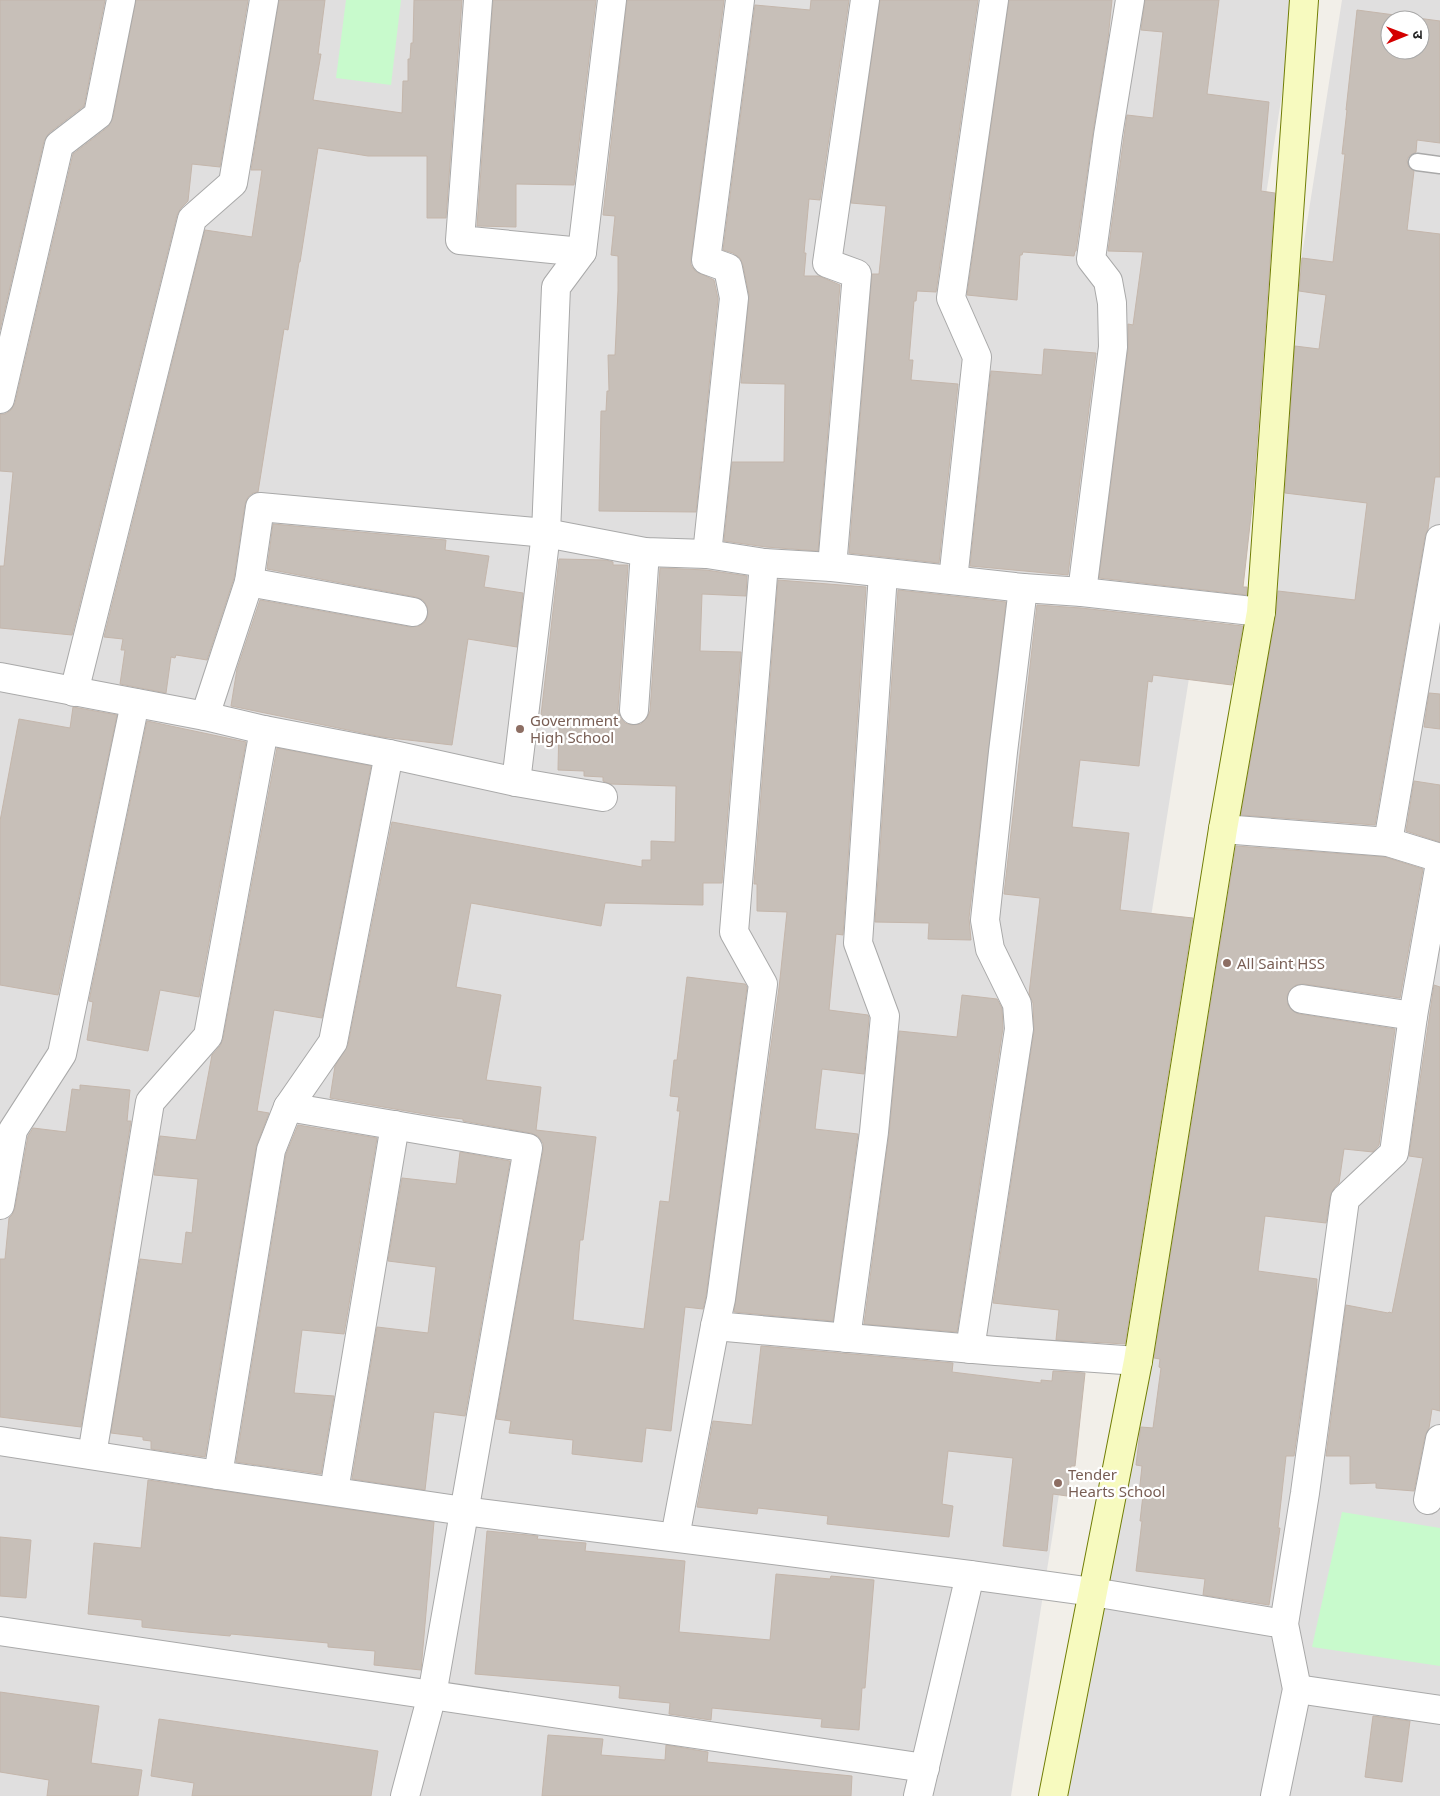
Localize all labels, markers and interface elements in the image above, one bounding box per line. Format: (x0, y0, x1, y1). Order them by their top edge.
north arrow (1380, 10, 1430, 60)
text: उ (1409, 30, 1428, 40)
place label: Government High School (530, 710, 619, 747)
marker: Government High School (514, 723, 526, 735)
place label: All Saint HSS (1237, 953, 1325, 973)
marker: All Saint HSS (1221, 957, 1233, 969)
place label: Tender Hearts School (1068, 1464, 1165, 1501)
marker: Tender Hearts School (1052, 1477, 1064, 1489)

